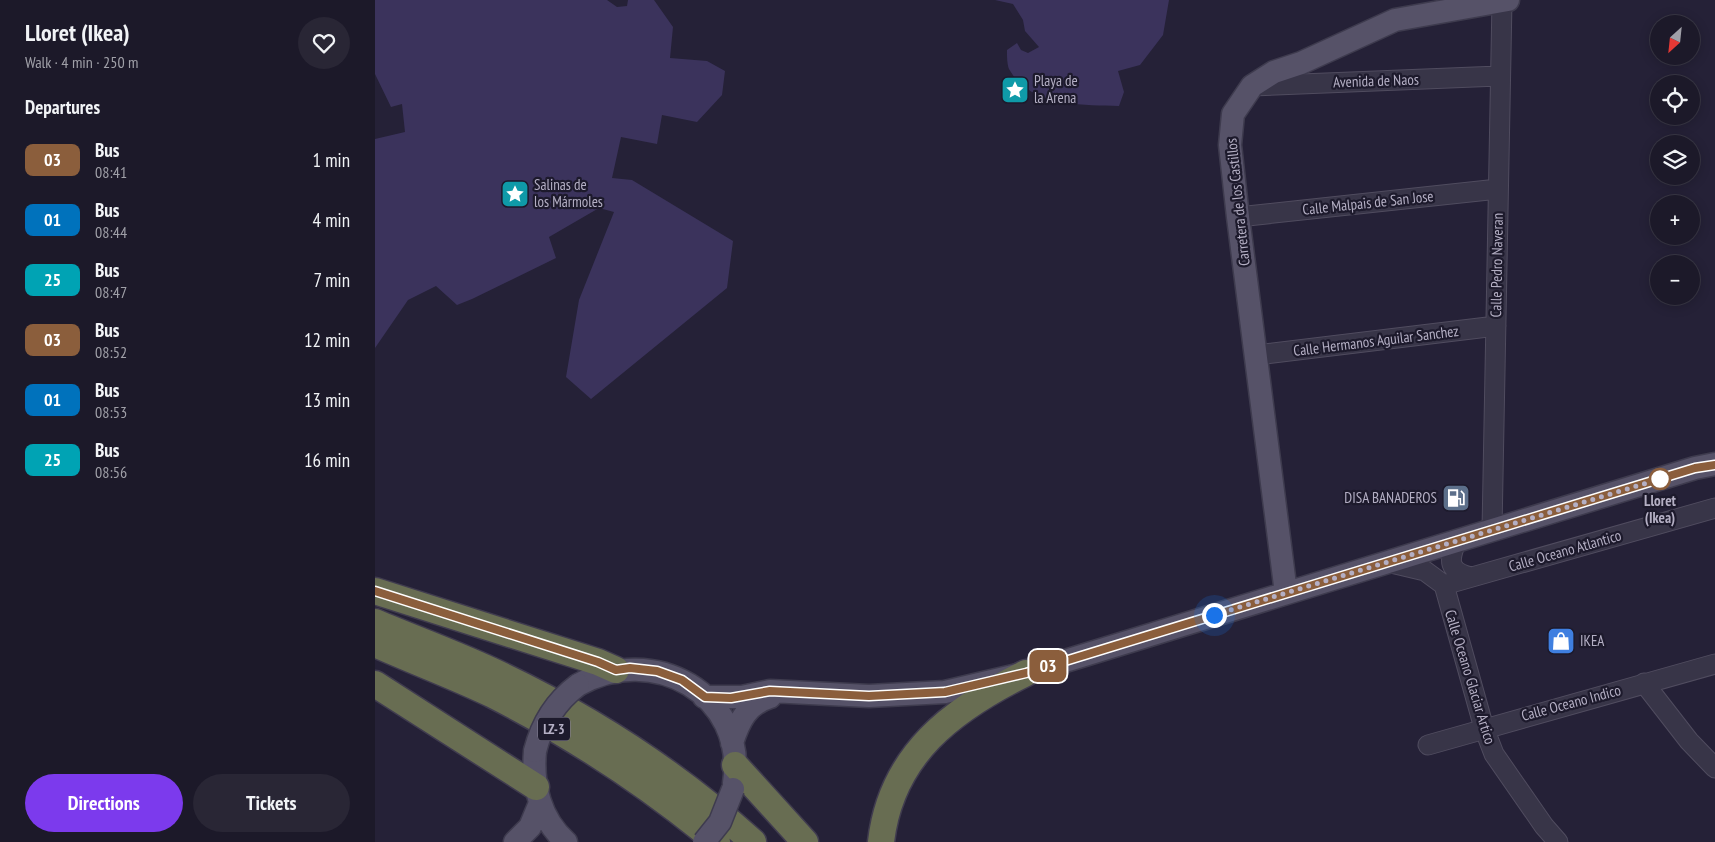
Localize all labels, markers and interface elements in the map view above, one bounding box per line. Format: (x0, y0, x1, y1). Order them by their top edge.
north arrow (1650, 15, 1700, 65)
map controls (1650, 15, 1700, 305)
text: Lloret (Ikea) (25, 17, 130, 48)
button: heart (298, 17, 350, 69)
text: Walk · 4 min · 250 m (25, 52, 138, 72)
street label: Avenida de Naos (1333, 70, 1419, 91)
place label: Playa de la Arena (1034, 71, 1078, 107)
place icon: Playa de la Arena (1000, 75, 1030, 105)
button: locate (1650, 75, 1700, 125)
text: Departures (25, 95, 100, 119)
button: layers (1650, 135, 1700, 185)
street label: Carretera de los Castillos (1221, 137, 1254, 267)
text: Bus (95, 138, 119, 162)
text: 03 (44, 148, 61, 171)
text: 1 min (313, 148, 350, 172)
text: 08:41 (95, 162, 127, 182)
place label: Salinas de los Mármoles (534, 175, 603, 211)
place icon: Salinas de los Mármoles (500, 179, 530, 209)
street label: Calle Malpais de San Jose (1302, 186, 1434, 219)
button: + (1650, 195, 1700, 245)
text: Bus (95, 198, 119, 222)
text: 01 (44, 208, 61, 231)
text: 4 min (313, 208, 350, 232)
street label: Calle Pedro Naveran (1486, 213, 1507, 317)
text: 08:44 (95, 222, 127, 242)
button: − (1650, 255, 1700, 305)
text: Bus (95, 258, 119, 282)
text: 25 (44, 268, 61, 291)
text: 7 min (313, 268, 350, 292)
text: 08:47 (95, 282, 127, 302)
text: Bus (95, 318, 119, 342)
street label: Calle Hermanos Aguilar Sanchez (1292, 321, 1460, 360)
text: 03 (44, 328, 61, 351)
text: 12 min (304, 328, 350, 352)
text: 08:52 (95, 342, 127, 362)
text: Bus (95, 378, 119, 402)
text: 01 (44, 388, 61, 411)
text: 13 min (304, 388, 350, 412)
text: 08:53 (95, 402, 127, 422)
text: Bus (95, 438, 119, 462)
text: 25 (44, 448, 61, 471)
text: 16 min (304, 448, 350, 472)
text: 08:56 (95, 462, 127, 482)
marker: Lloret (Ikea) (1649, 468, 1671, 490)
fuel station icon: DISA BANADEROS (1441, 483, 1471, 513)
place label: DISA BANADEROS (1344, 488, 1437, 507)
place label: Lloret (Ikea) (1644, 491, 1677, 527)
street label: Calle Oceano Atlantico (1506, 525, 1623, 576)
your location (1202, 603, 1227, 628)
street label: Calle Oceano Glaciar Artico (1441, 607, 1500, 746)
shop icon: IKEA (1546, 626, 1576, 656)
place label: IKEA (1580, 631, 1605, 650)
line badge: 03 (1025, 650, 1071, 682)
text: 03 (1039, 654, 1057, 677)
street label: Calle Oceano Indico (1519, 680, 1623, 725)
road number: LZ-3 (538, 718, 570, 741)
button: Directions (25, 774, 183, 832)
button: Tickets (193, 774, 350, 832)

